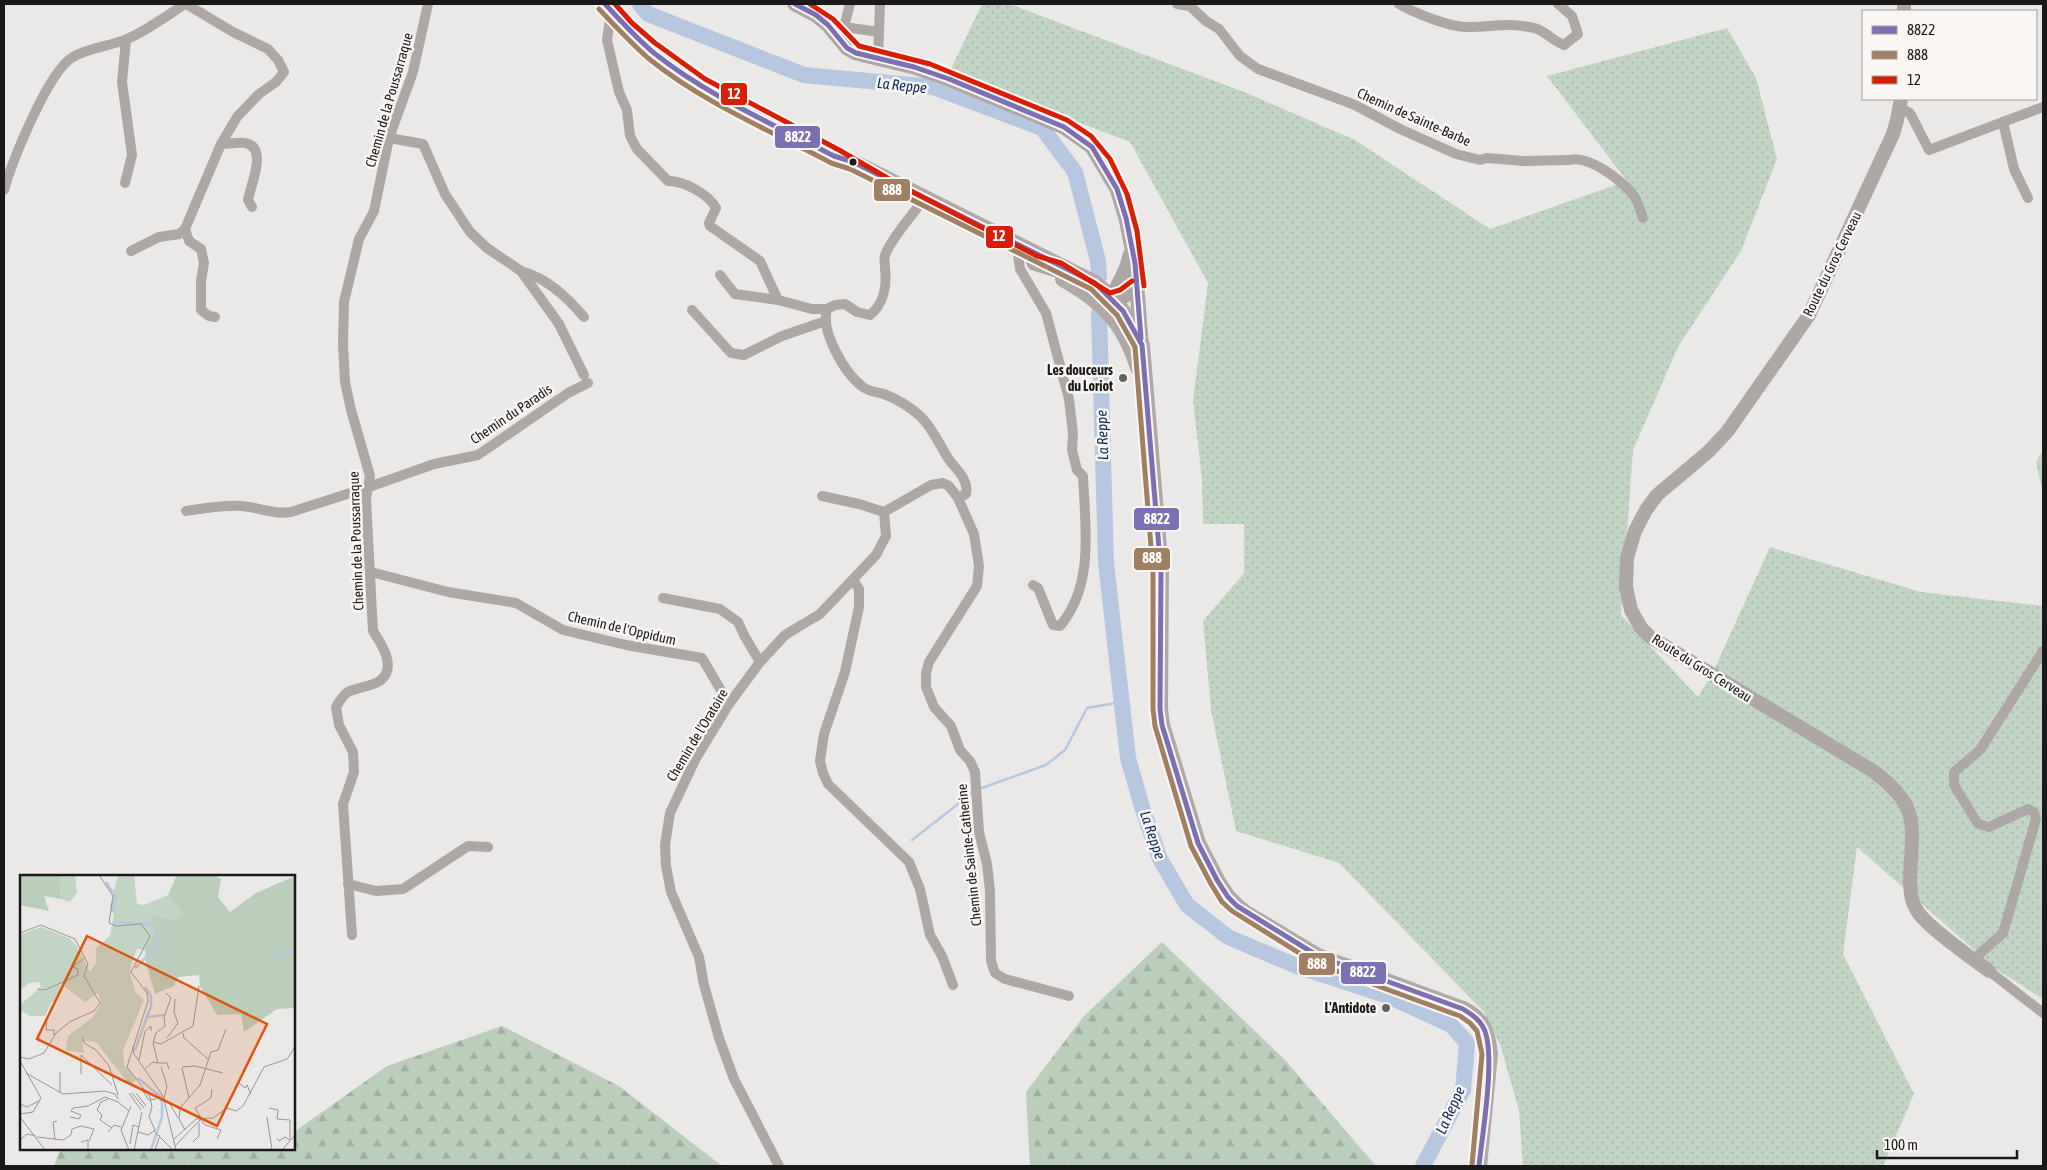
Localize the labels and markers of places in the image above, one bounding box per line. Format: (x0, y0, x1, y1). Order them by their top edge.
unlabelled marker (848, 157, 858, 167)
place label: Les douceurs du Loriot (1047, 362, 1113, 394)
marker: Les douceurs du Loriot (1117, 372, 1129, 384)
place label: L'Antidote (1325, 1000, 1376, 1016)
marker: L'Antidote (1380, 1002, 1392, 1014)

